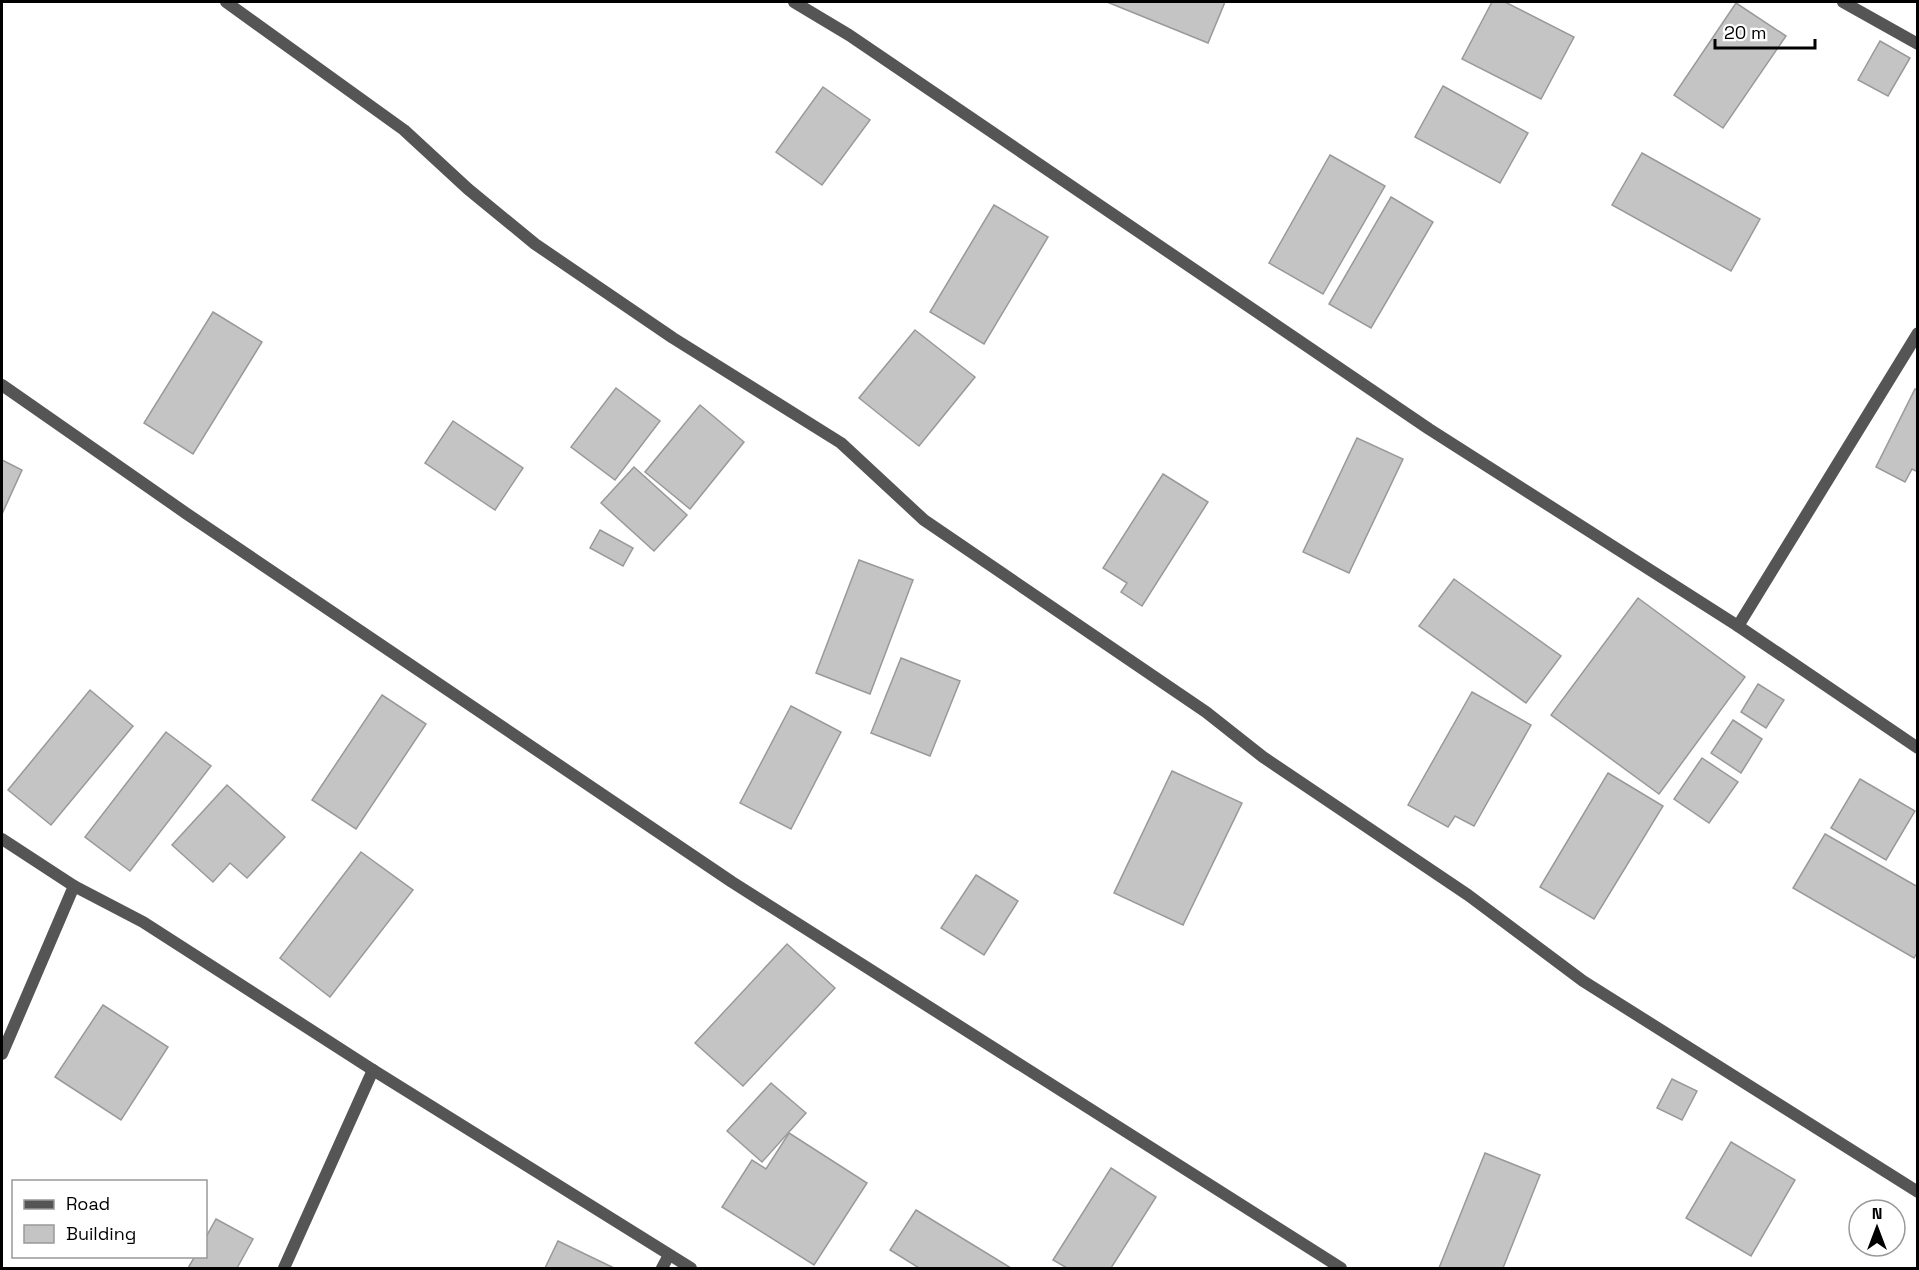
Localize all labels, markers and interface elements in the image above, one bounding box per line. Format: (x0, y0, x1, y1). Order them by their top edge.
scale bar (1715, 12, 1816, 50)
text: 20 m (1724, 21, 1767, 44)
legend (12, 1180, 207, 1258)
text: Road (66, 1192, 110, 1215)
north arrow (1847, 1198, 1907, 1258)
text: N (1872, 1203, 1882, 1224)
text: Building (66, 1222, 136, 1245)

